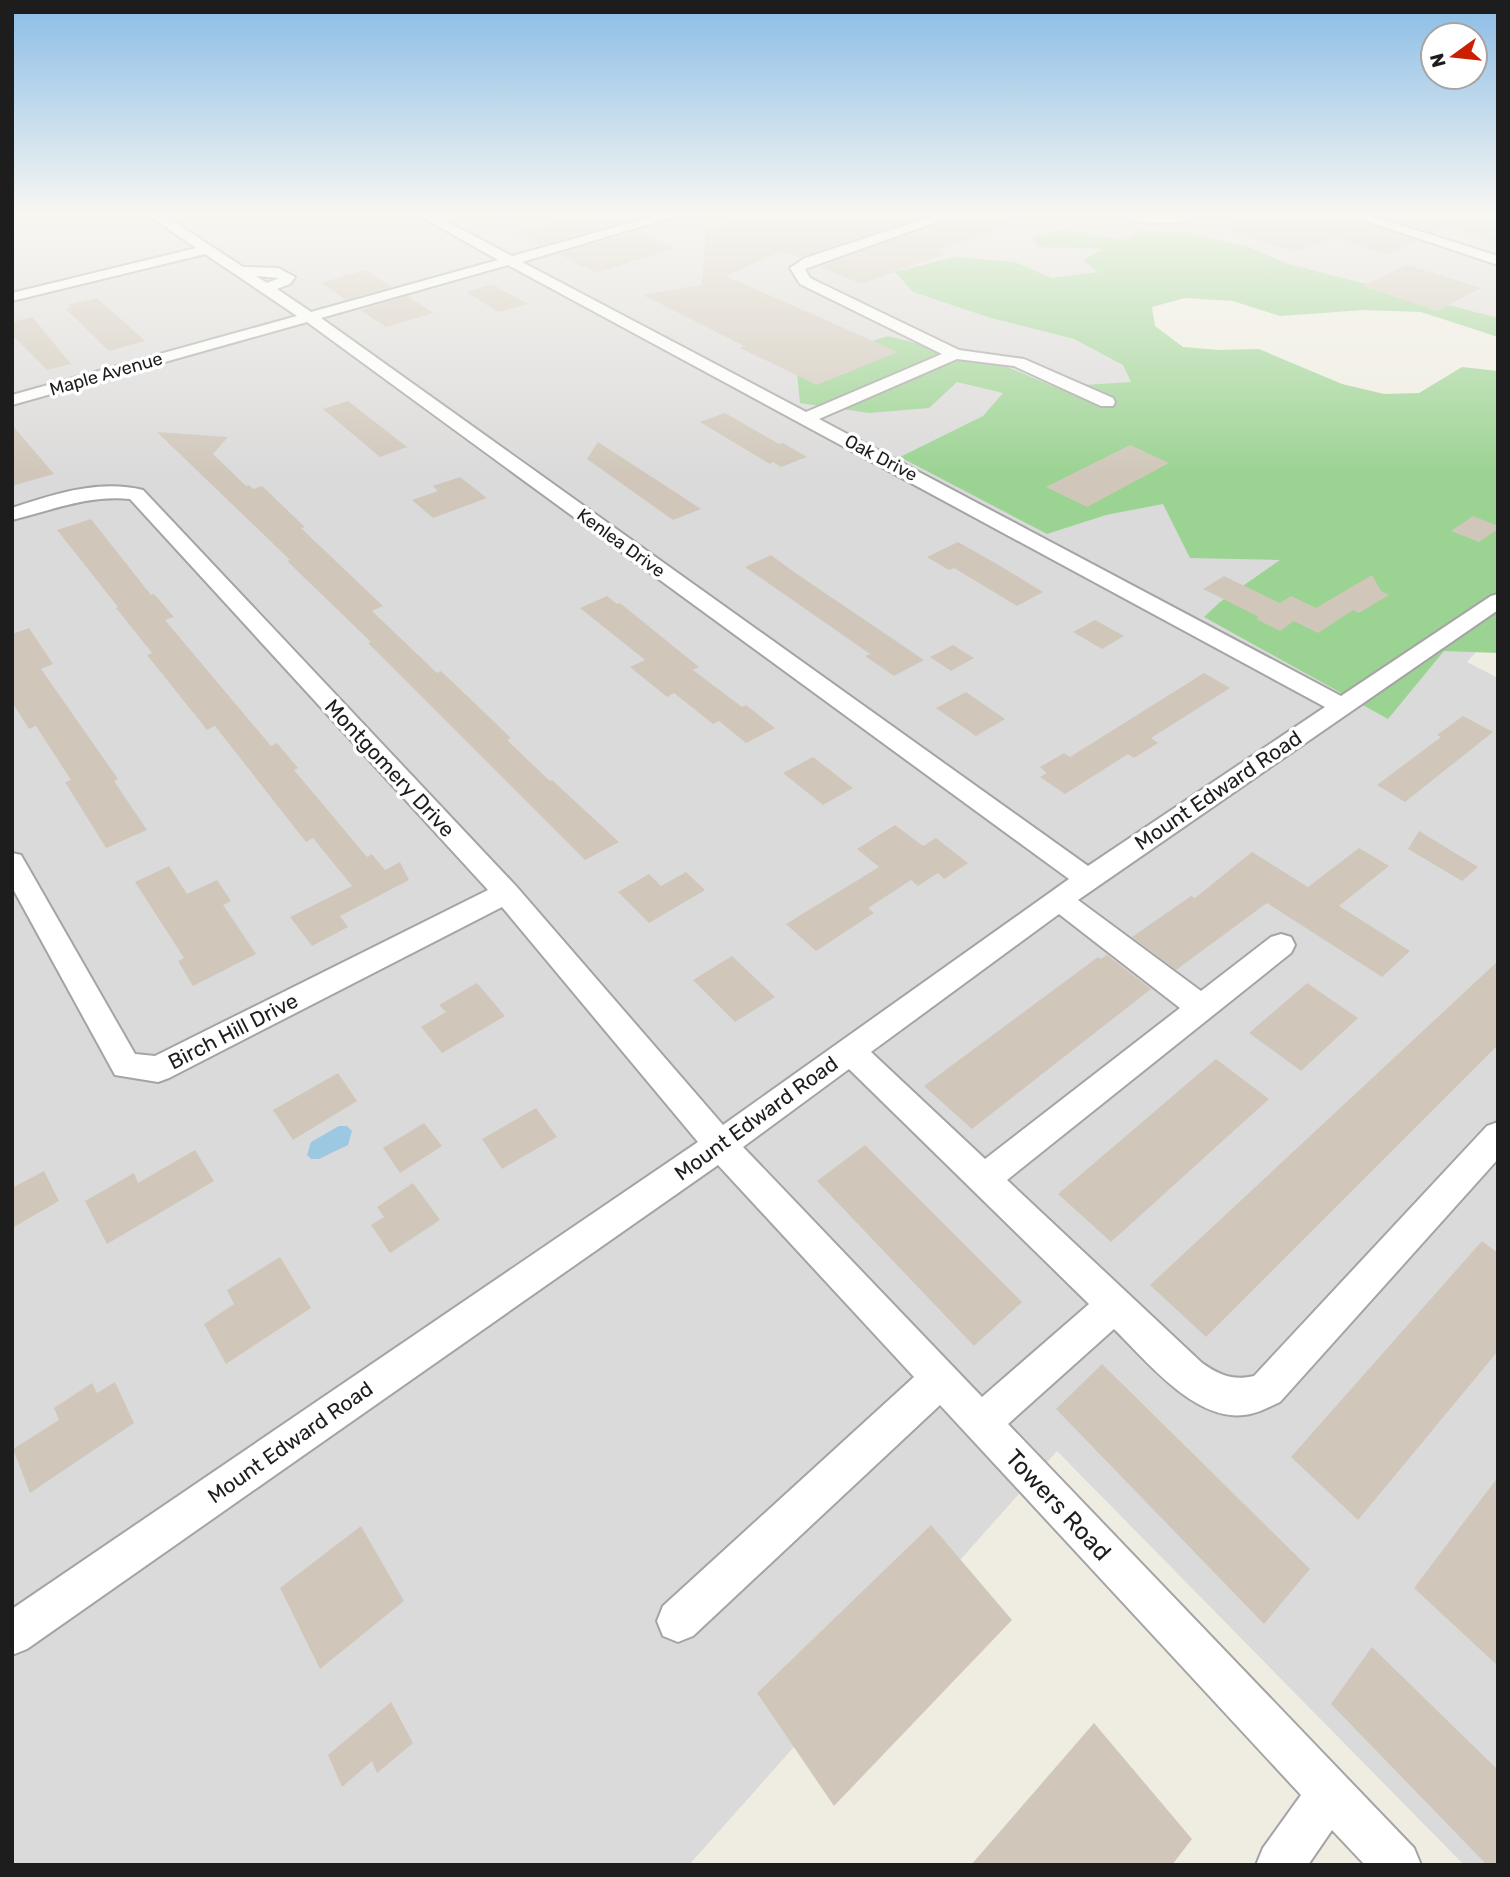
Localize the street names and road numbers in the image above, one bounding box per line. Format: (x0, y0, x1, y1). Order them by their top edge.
street label: Maple Avenue (47, 347, 165, 401)
street label: Oak Drive (841, 430, 921, 486)
street label: Kenlea Drive (573, 504, 669, 582)
street label: Montgomery Drive (320, 694, 460, 842)
street label: Mount Edward Road (1130, 725, 1306, 855)
street label: Birch Hill Drive (164, 988, 302, 1074)
street label: Mount Edward Road (669, 1050, 843, 1186)
street label: Mount Edward Road (203, 1376, 377, 1508)
street label: Towers Road (1000, 1444, 1116, 1566)

